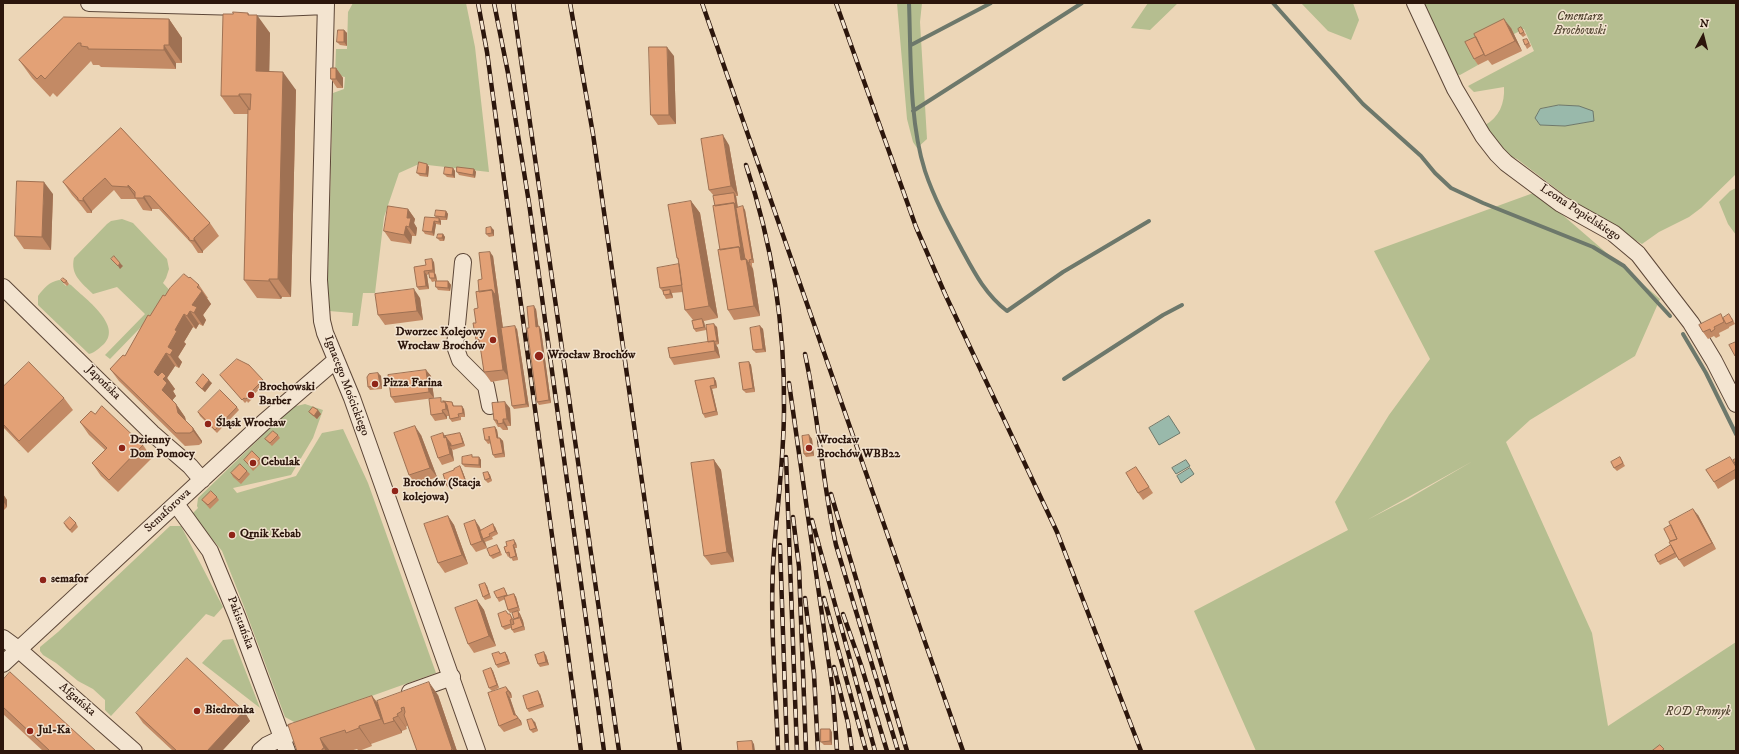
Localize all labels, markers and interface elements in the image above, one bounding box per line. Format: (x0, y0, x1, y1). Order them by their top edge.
park label: Cmentarz Brochowski (1554, 11, 1606, 39)
north arrow (1683, 16, 1723, 56)
text: N (1699, 17, 1710, 32)
street label: Leona Popielskiego (1537, 182, 1623, 244)
place label: Dworzec Kolejowy Wrocław Brochów (396, 326, 485, 354)
street label: Ignacego Mościckiego (320, 334, 372, 438)
marker: Dworzec Kolejowy Wrocław Brochów (488, 335, 498, 345)
place label: Wrocław Brochów (548, 349, 635, 363)
marker: Wrocław Brochów (533, 350, 545, 362)
street label: Japońska (83, 363, 123, 403)
place label: Pizza Farina (383, 377, 442, 391)
marker: Pizza Farina (370, 379, 380, 389)
place label: Brochowski Barber (259, 381, 315, 409)
marker: Brochowski Barber (246, 390, 256, 400)
place label: Śląsk Wrocław (216, 417, 286, 431)
marker: Śląsk Wrocław (203, 419, 213, 429)
place label: Dzienny Dom Pomocy (130, 434, 195, 462)
place label: Wrocław Brochów WBB22 (817, 434, 900, 462)
marker: Dzienny Dom Pomocy (117, 443, 127, 453)
marker: Wrocław Brochów WBB22 (804, 443, 814, 453)
place label: Cebulak (261, 456, 300, 470)
marker: Cebulak (248, 458, 258, 468)
place label: Brochów (Stacja kolejowa) (403, 477, 481, 505)
street label: Semaforowa (142, 486, 194, 536)
marker: Brochów (Stacja kolejowa) (390, 486, 400, 496)
place label: Qrnik Kebab (240, 528, 301, 542)
marker: Qrnik Kebab (227, 530, 237, 540)
place label: semafor (51, 573, 88, 587)
marker: semafor (38, 575, 48, 585)
street label: Pakistańska (223, 595, 257, 651)
street label: Afgańska (56, 680, 98, 720)
place label: Biedronka (205, 704, 254, 718)
marker: Biedronka (192, 706, 202, 716)
park label: ROD Promyk (1665, 706, 1731, 720)
place label: Jul-Ka (38, 724, 70, 738)
marker: Jul-Ka (25, 726, 35, 736)

